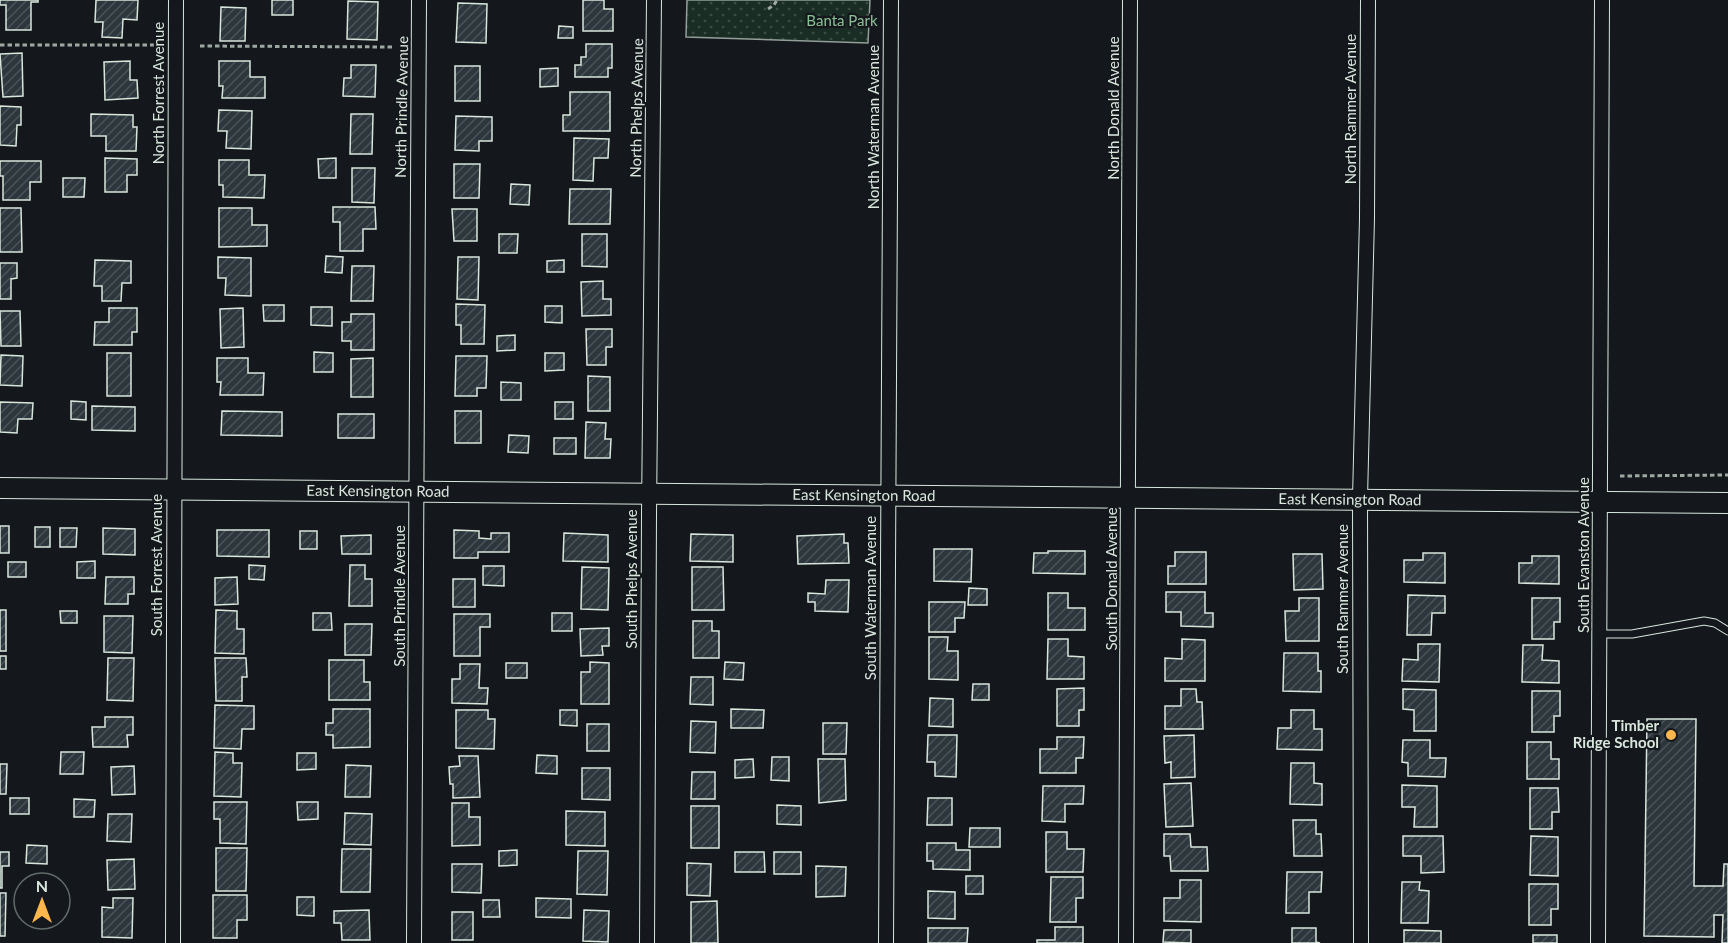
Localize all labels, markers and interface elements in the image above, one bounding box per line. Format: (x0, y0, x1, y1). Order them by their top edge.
park label: Banta Park (806, 11, 878, 29)
street label: North Forrest Avenue (149, 22, 167, 164)
street label: North Rammer Avenue (1341, 34, 1359, 184)
street label: North Prindle Avenue (391, 36, 411, 178)
street label: North Donald Avenue (1104, 36, 1122, 180)
street label: North Phelps Avenue (626, 38, 646, 178)
street label: North Waterman Avenue (864, 45, 882, 209)
street label: South Evanston Avenue (1574, 477, 1592, 633)
street label: East Kensington Road (306, 481, 450, 500)
street label: East Kensington Road (792, 485, 936, 504)
street label: East Kensington Road (1278, 489, 1422, 508)
street label: South Forrest Avenue (147, 494, 165, 636)
street label: South Donald Avenue (1102, 507, 1120, 651)
street label: South Phelps Avenue (622, 509, 640, 649)
street label: South Waterman Avenue (861, 516, 879, 680)
street label: South Rammer Avenue (1333, 524, 1351, 674)
street label: South Prindle Avenue (390, 525, 408, 667)
place label: Timber Ridge School (1573, 716, 1659, 751)
marker: Timber Ridge School (1664, 728, 1678, 742)
north arrow (12, 871, 72, 931)
text: N (36, 876, 48, 895)

